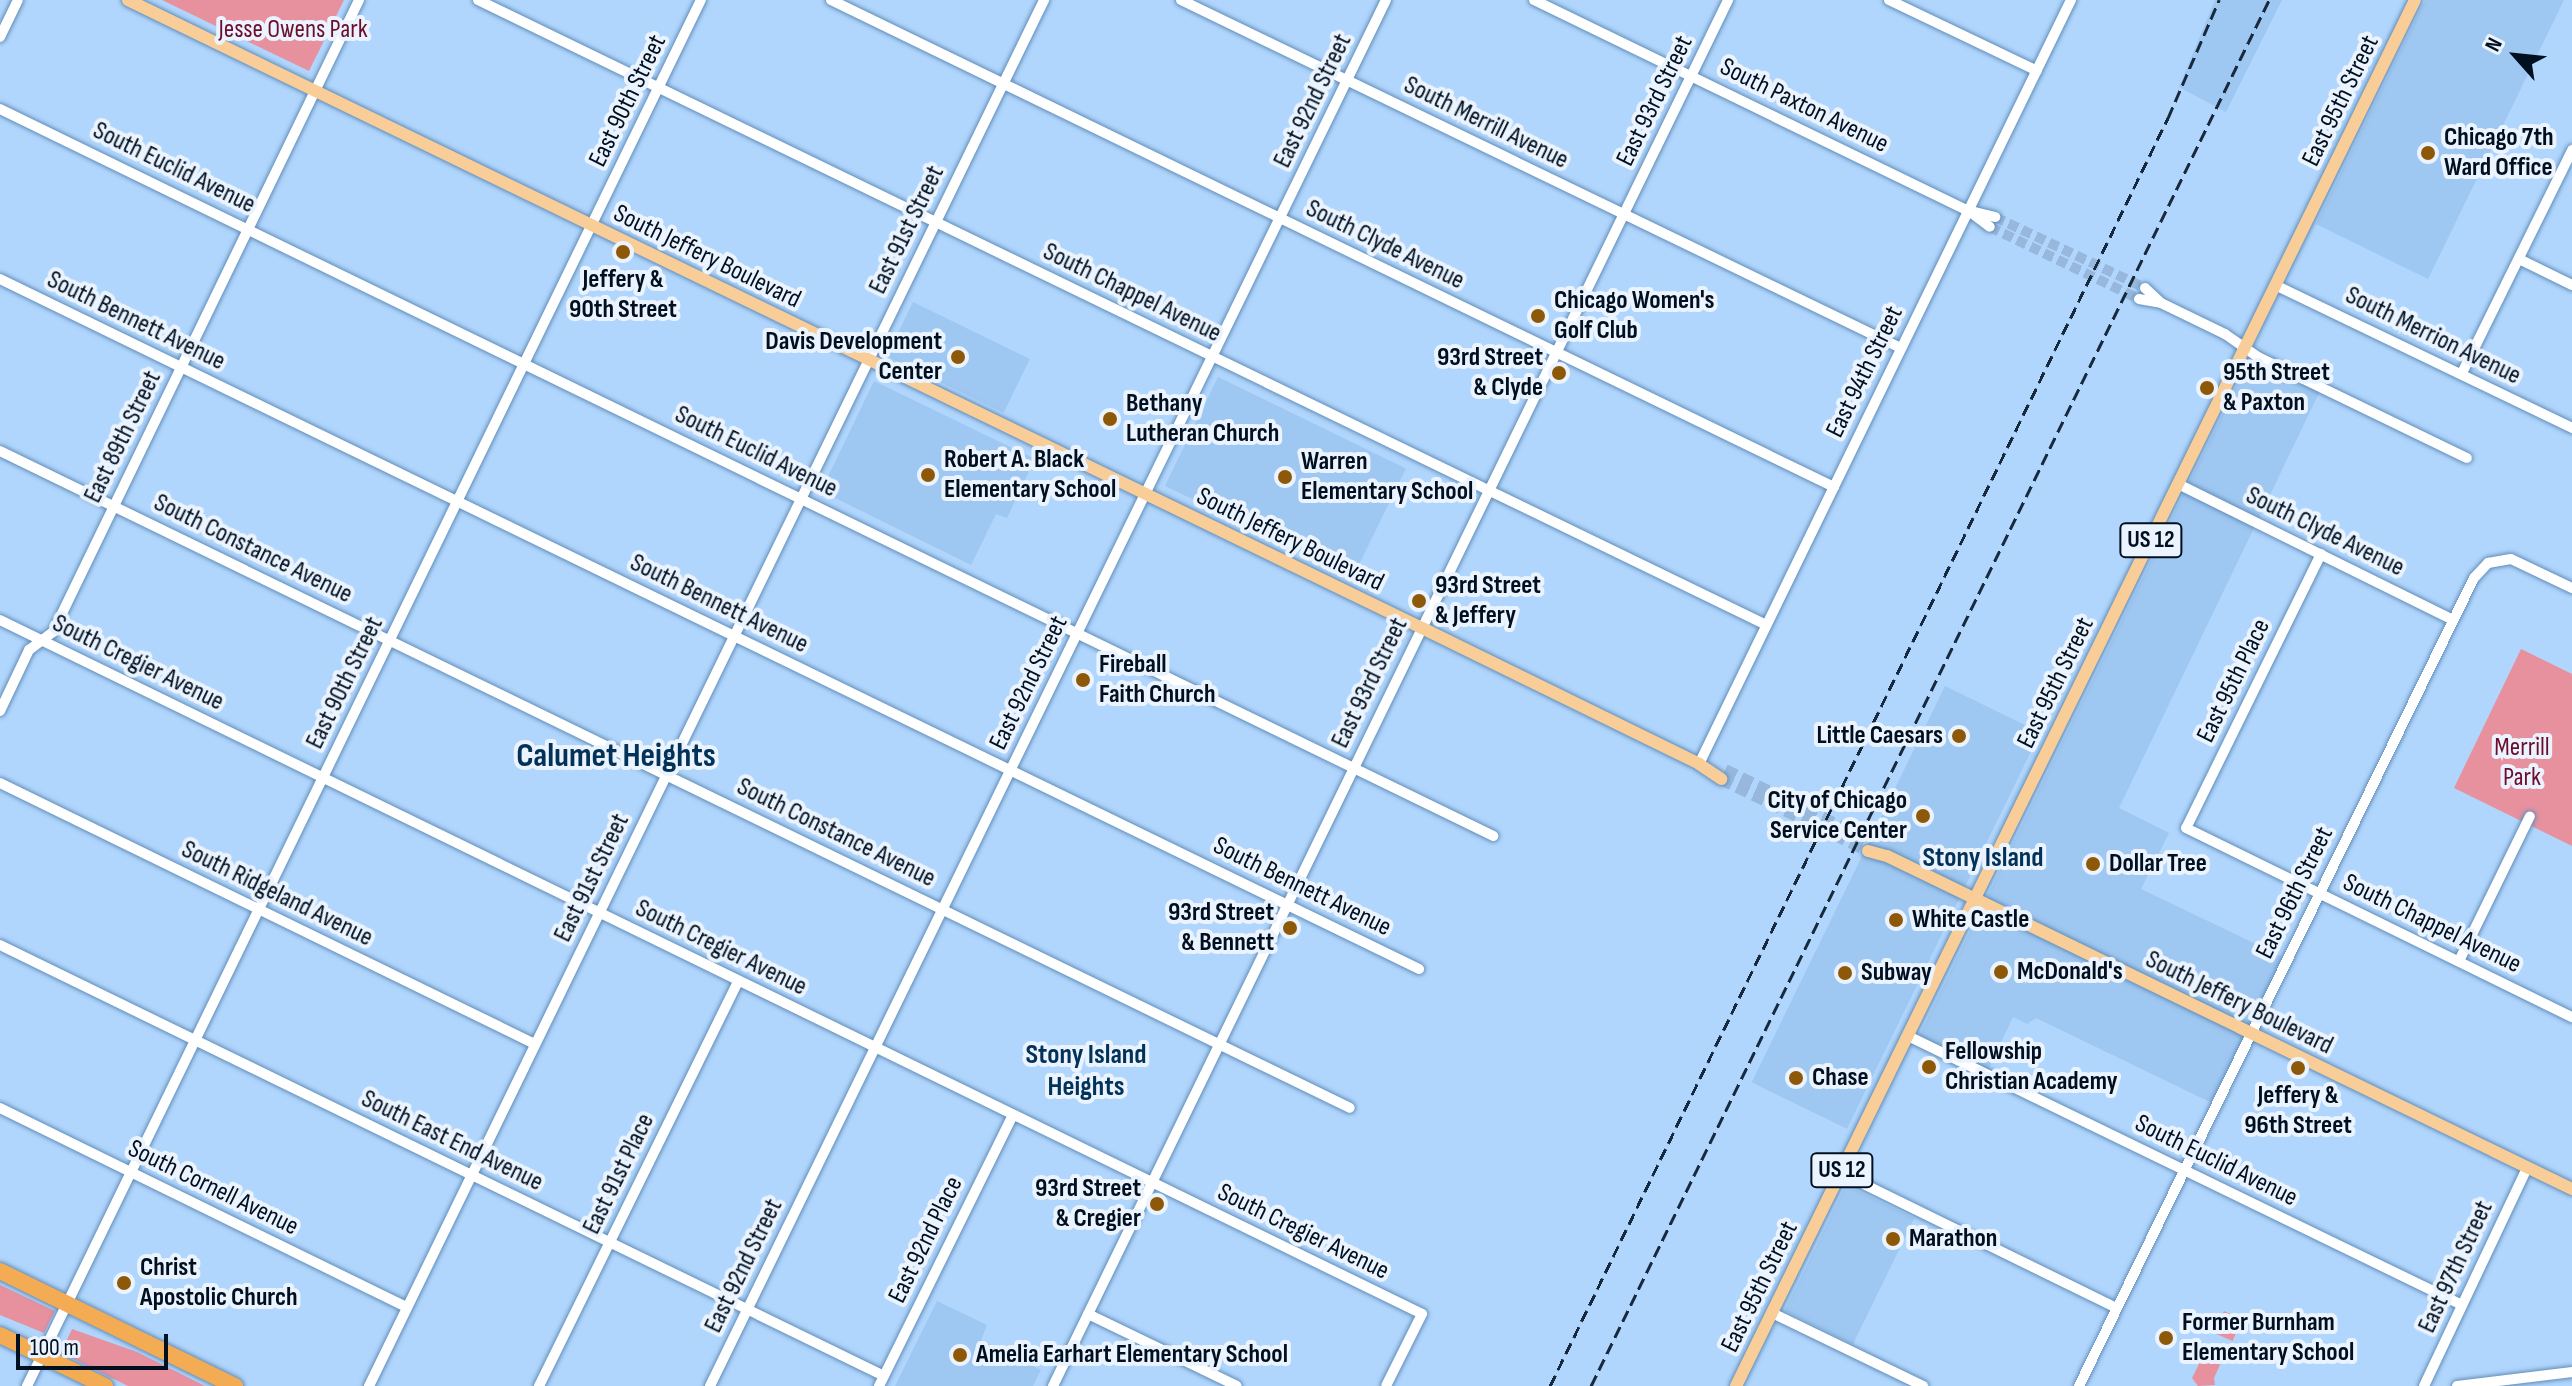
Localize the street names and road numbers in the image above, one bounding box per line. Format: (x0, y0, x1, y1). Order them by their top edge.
street label: East 92nd Street (1267, 29, 1359, 173)
street label: East 90th Street (583, 30, 673, 172)
street label: East 95th Street (2296, 30, 2386, 172)
street label: East 93rd Street (1610, 31, 1700, 171)
street label: South Paxton Avenue (1715, 52, 1893, 160)
street label: South Merrill Avenue (1399, 70, 1573, 176)
street label: South Euclid Avenue (88, 115, 260, 221)
street label: East 91st Street (863, 161, 951, 299)
street label: South Clyde Avenue (1301, 193, 1469, 297)
street label: South Jeffery Boulevard (608, 198, 806, 316)
street label: South Chappel Avenue (1038, 236, 1226, 350)
street label: South Bennett Avenue (42, 264, 230, 378)
street label: South Merrion Avenue (2340, 280, 2526, 392)
street label: East 94th Street (1820, 301, 1910, 443)
street label: East 89th Street (78, 366, 168, 508)
street label: South Euclid Avenue (670, 399, 842, 505)
street label: South Clyde Avenue (2241, 480, 2409, 584)
street label: South Jeffery Boulevard (1191, 481, 1389, 599)
street label: South Constance Avenue (149, 487, 357, 611)
road number: US 12 (2119, 520, 2183, 560)
street label: South Bennett Avenue (625, 547, 813, 661)
street label: South Cregier Avenue (47, 608, 229, 718)
street label: East 92nd Street (983, 611, 1075, 755)
street label: East 90th Street (300, 612, 390, 754)
street label: East 95th Street (2011, 612, 2101, 754)
street label: East 93rd Street (1325, 613, 1415, 753)
street label: East 95th Place (2191, 614, 2277, 748)
street label: South Constance Avenue (732, 771, 940, 895)
street label: East 91st Street (548, 809, 636, 947)
street label: East 96th Street (2250, 822, 2340, 964)
street label: South Bennett Avenue (1208, 830, 1396, 944)
street label: South Ridgeland Avenue (176, 834, 378, 954)
street label: South Chappel Avenue (2338, 867, 2526, 981)
street label: South Cregier Avenue (630, 893, 812, 1003)
street label: South Jeffery Boulevard (2140, 944, 2338, 1062)
street label: South East End Avenue (356, 1084, 548, 1198)
street label: South Euclid Avenue (2130, 1108, 2302, 1214)
street label: East 91st Place (576, 1109, 662, 1239)
street label: South Cornell Avenue (123, 1133, 303, 1243)
road number: US 12 (1810, 1150, 1874, 1190)
street label: East 92nd Place (882, 1172, 970, 1308)
street label: South Cregier Avenue (1212, 1177, 1394, 1287)
street label: East 92nd Street (698, 1194, 790, 1338)
street label: East 97th Street (2412, 1196, 2500, 1338)
street label: East 95th Street (1715, 1216, 1805, 1358)

